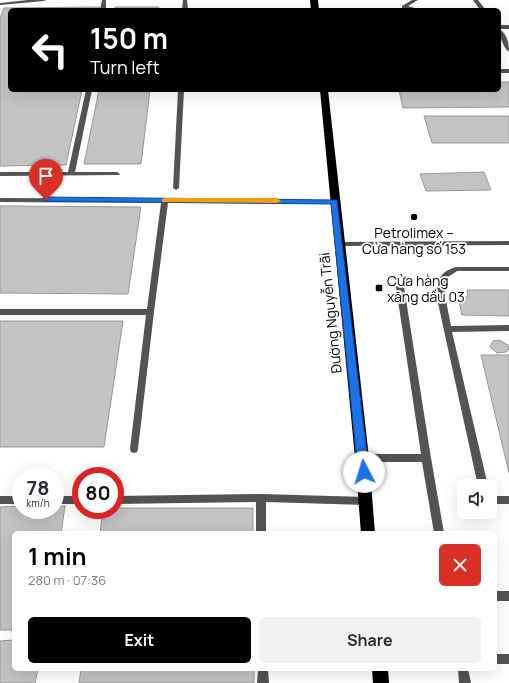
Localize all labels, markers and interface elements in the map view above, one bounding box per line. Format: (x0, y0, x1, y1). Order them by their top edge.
text: 150 m (90, 19, 168, 57)
icon: left (24, 24, 76, 76)
text: Turn left (90, 55, 160, 79)
pin (29, 159, 63, 200)
icon: arrive (35, 165, 57, 187)
marker: Petrolimex – Cửa hàng số 153 (409, 212, 419, 222)
place label: Petrolimex – Cửa hàng số 153 (362, 223, 466, 258)
street label: Đường Nguyễn Trãi (314, 252, 346, 374)
place label: Cửa hàng xăng dầu 03 (387, 271, 465, 306)
marker: Cửa hàng xăng dầu 03 (374, 283, 384, 293)
position arrow (343, 451, 385, 493)
speed limit sign: 80 (72, 467, 124, 519)
text: 78 (27, 474, 49, 501)
map controls (457, 479, 497, 519)
button: sound (457, 479, 497, 519)
text: km/h (26, 496, 50, 510)
text: 1 min (28, 539, 87, 572)
button: close (439, 544, 481, 586)
text: 280 m · 07:36 (28, 571, 106, 589)
button: Exit (28, 617, 251, 663)
button: Share (259, 617, 481, 663)

